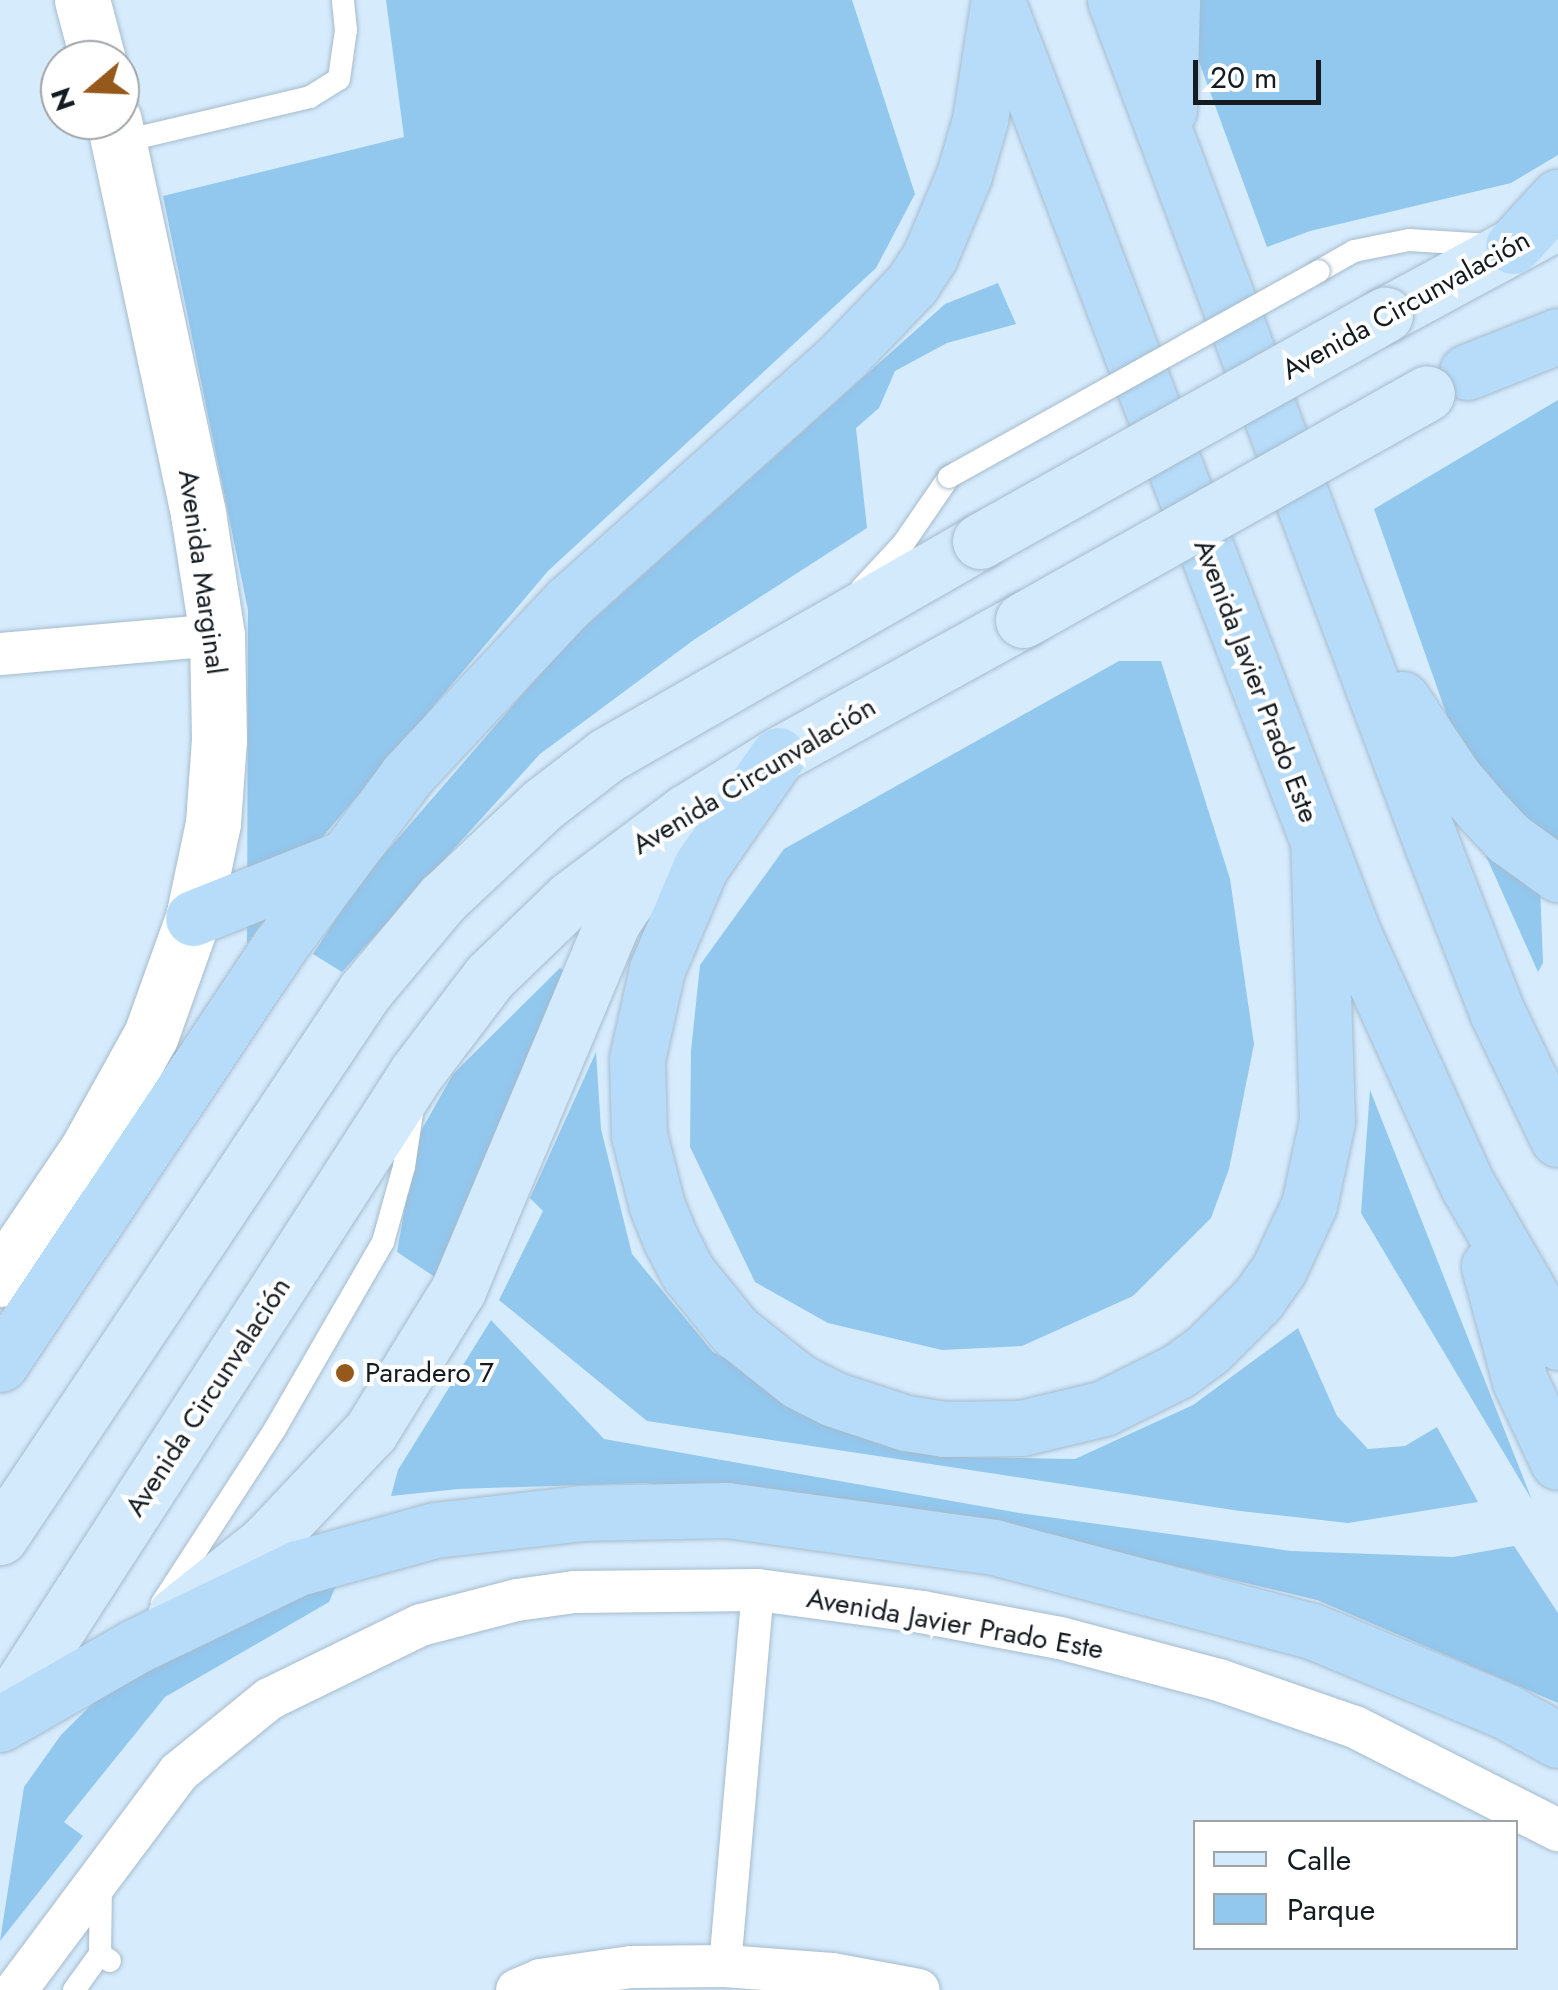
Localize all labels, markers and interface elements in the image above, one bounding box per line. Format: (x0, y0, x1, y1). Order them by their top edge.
north arrow (40, 40, 140, 140)
scale bar (1198, 40, 1326, 102)
text: 20 m (1210, 56, 1277, 99)
text: N (40, 82, 86, 116)
street label: Avenida Circunvalación (1276, 223, 1536, 387)
street label: Avenida Marginal (171, 467, 233, 677)
street label: Avenida Javier Prado Este (1186, 535, 1326, 827)
street label: Avenida Circunvalación (626, 690, 882, 862)
street label: Avenida Circunvalación (118, 1271, 298, 1523)
place label: Paradero 7 (365, 1356, 494, 1390)
marker: Paradero 7 (334, 1362, 356, 1384)
street label: Avenida Javier Prado Este (804, 1581, 1106, 1667)
legend (1193, 1820, 1518, 1950)
text: Calle (1287, 1838, 1351, 1881)
text: Parque (1287, 1888, 1375, 1931)

